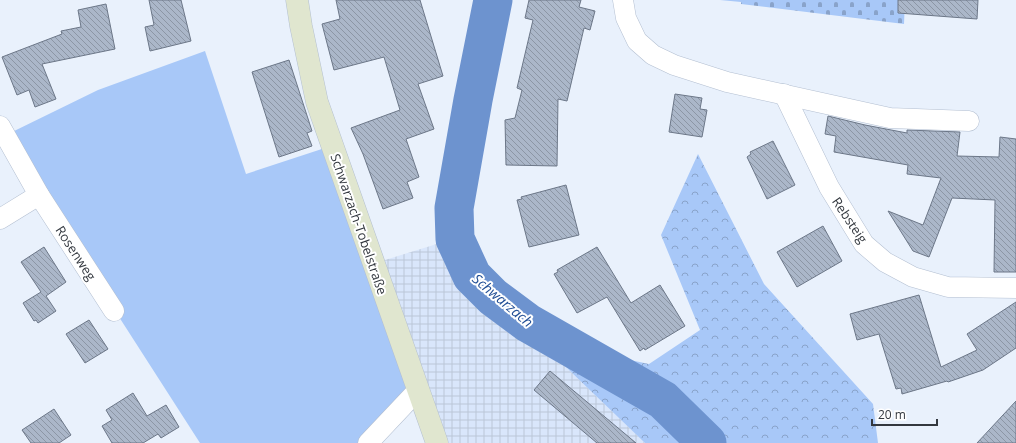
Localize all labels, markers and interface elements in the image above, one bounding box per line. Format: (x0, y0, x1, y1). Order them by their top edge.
street label: Schwarzach-Tobelstraße (326, 151, 392, 297)
street label: Rebsteig (828, 194, 872, 246)
street label: Rosenweg (52, 222, 100, 284)
water label: Schwarzach (469, 269, 537, 331)
scale bar (872, 401, 937, 427)
text: 20 m (878, 406, 906, 423)

